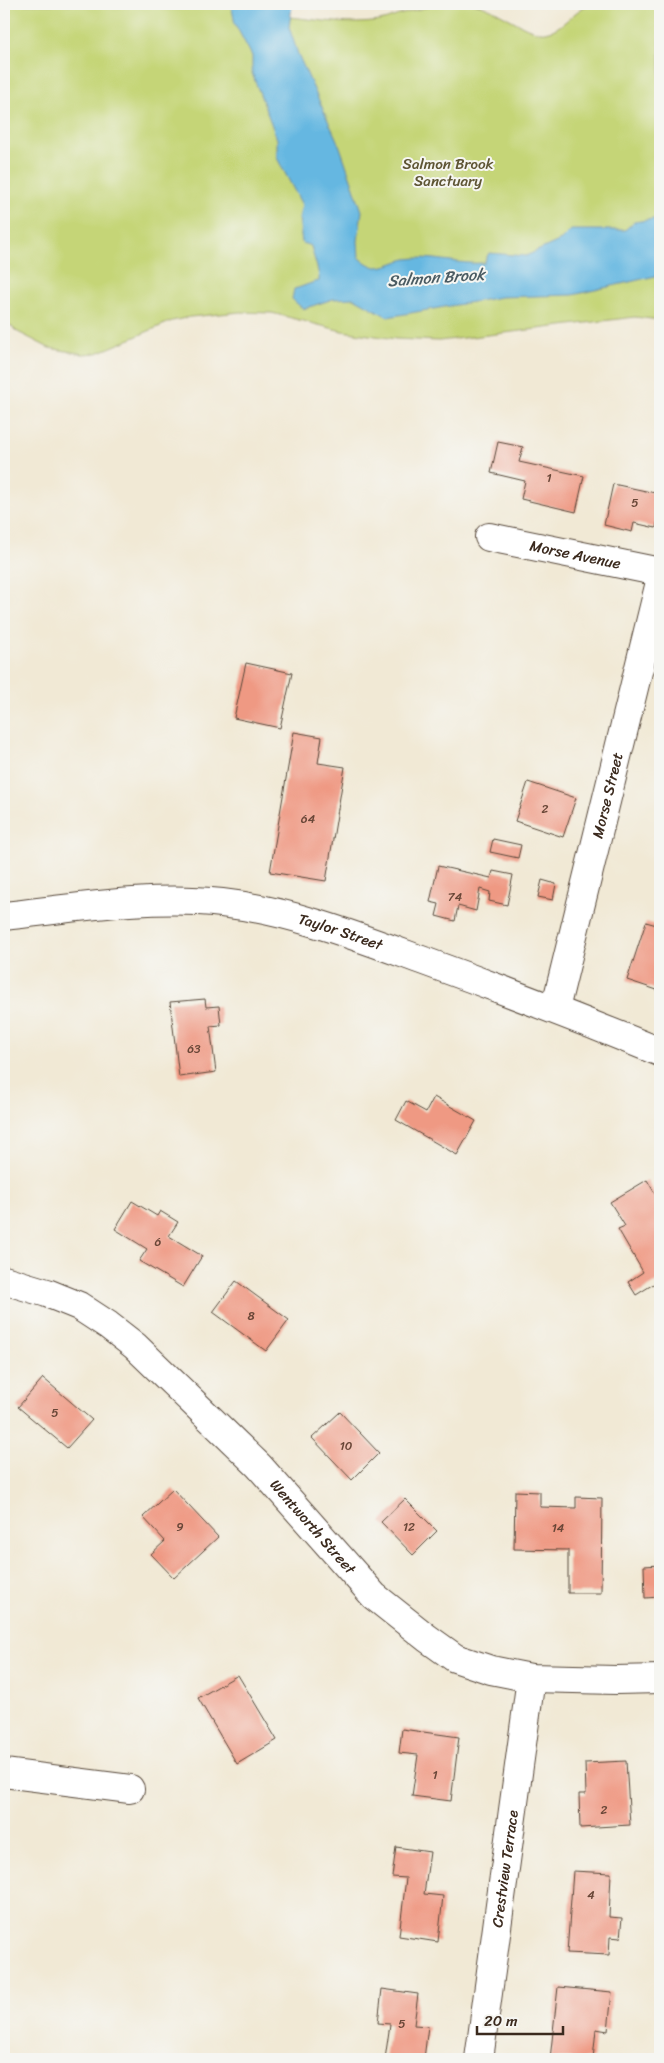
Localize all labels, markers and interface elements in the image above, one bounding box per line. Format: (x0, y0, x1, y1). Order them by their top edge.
park label: Salmon Brook Sanctuary (402, 151, 494, 194)
water label: Salmon Brook (387, 259, 488, 295)
house number: 1 (546, 467, 552, 489)
house number: 5 (631, 492, 639, 514)
street label: Morse Avenue (527, 533, 623, 577)
street label: Morse Street (584, 749, 631, 841)
house number: 2 (542, 798, 549, 820)
house number: 64 (301, 808, 316, 830)
house number: 74 (448, 886, 463, 908)
street label: Taylor Street (295, 906, 387, 958)
house number: 63 (187, 1038, 201, 1060)
house number: 6 (155, 1231, 162, 1253)
house number: 8 (247, 1305, 255, 1327)
house number: 5 (51, 1402, 59, 1424)
house number: 10 (340, 1435, 353, 1457)
street label: Wentworth Street (263, 1473, 363, 1581)
house number: 9 (176, 1516, 184, 1538)
house number: 12 (403, 1516, 415, 1538)
house number: 14 (552, 1517, 565, 1539)
house number: 1 (432, 1764, 438, 1786)
house number: 2 (601, 1799, 608, 1821)
street label: Crestview Terrace (484, 1808, 526, 1929)
house number: 4 (587, 1884, 595, 1906)
scale bar (477, 2003, 563, 2035)
text: 20 m (484, 2008, 518, 2034)
house number: 5 (398, 2013, 406, 2035)

